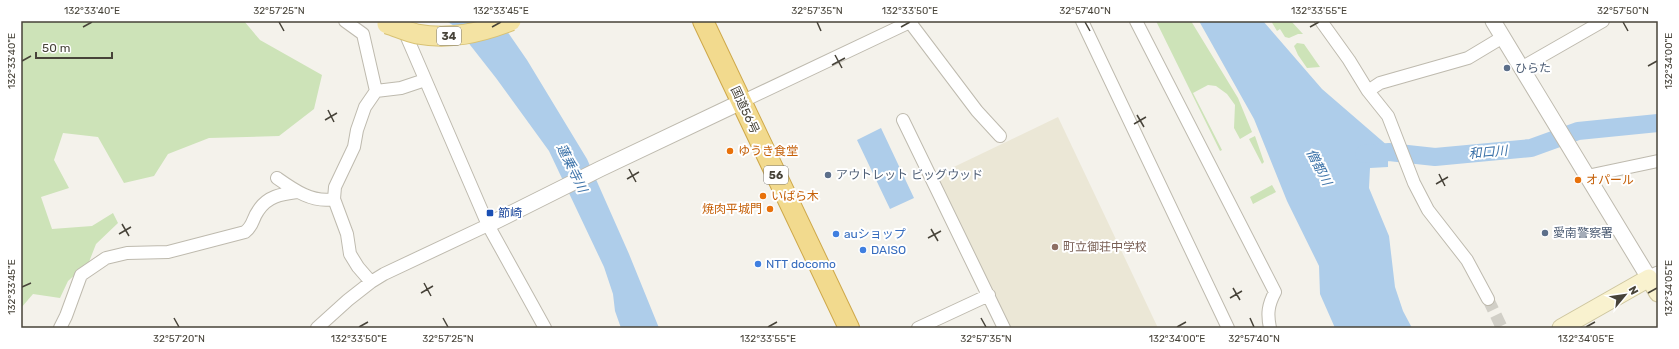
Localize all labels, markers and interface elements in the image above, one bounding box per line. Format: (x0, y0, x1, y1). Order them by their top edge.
text: 132°33'40"E (64, 5, 120, 17)
text: 32°57'25"N (253, 5, 305, 17)
text: 132°33'45"E (473, 5, 529, 17)
text: 32°57'35"N (791, 5, 843, 17)
text: 132°33'50"E (882, 5, 938, 17)
text: 32°57'40"N (1059, 5, 1111, 17)
text: 132°33'55"E (1291, 5, 1347, 17)
text: 32°57'50"N (1597, 5, 1649, 17)
road number: 34 (437, 27, 461, 45)
text: 132°33'40"E (6, 33, 18, 89)
text: 132°34'00"E (1663, 33, 1675, 89)
scale bar (36, 34, 112, 60)
text: 50 m (42, 41, 70, 55)
place label: ひらた (1515, 61, 1551, 75)
marker: ひらた (1502, 63, 1512, 73)
street label: 国道56号 (728, 84, 762, 136)
water label: 蓮乗寺川 (554, 141, 591, 196)
water label: 和口川 (1468, 143, 1510, 161)
place label: ゆうき食堂 (738, 144, 798, 158)
marker: ゆうき食堂 (725, 146, 735, 156)
water label: 僧都川 (1303, 146, 1335, 190)
road number: 56 (764, 166, 788, 184)
place label: アウトレット ビッグウッド (836, 168, 983, 182)
marker: アウトレット ビッグウッド (823, 170, 833, 180)
place label: オパール (1586, 173, 1634, 187)
marker: オパール (1573, 175, 1583, 185)
place label: いばら木 (771, 189, 819, 203)
marker: いばら木 (758, 191, 768, 201)
place label: 焼肉平城門 (702, 202, 762, 216)
marker: 焼肉平城門 (765, 204, 775, 214)
place label: 節崎 (498, 206, 522, 220)
marker: 節崎 (485, 208, 495, 218)
place label: 愛南警察署 (1553, 226, 1613, 240)
place label: auショップ (844, 227, 906, 241)
marker: 愛南警察署 (1540, 228, 1550, 238)
marker: auショップ (831, 229, 841, 239)
place label: 町立御荘中学校 (1063, 240, 1147, 254)
marker: 町立御荘中学校 (1050, 242, 1060, 252)
place label: DAISO (871, 243, 906, 257)
marker: DAISO (858, 245, 868, 255)
place label: NTT docomo (766, 257, 836, 271)
text: 132°33'45"E (6, 259, 18, 315)
marker: NTT docomo (753, 259, 763, 269)
text: 132°34'05"E (1663, 260, 1675, 316)
north arrow (1605, 275, 1645, 315)
text: N (1626, 284, 1641, 297)
text: 32°57'20"N (153, 333, 205, 345)
text: 132°33'50"E (331, 333, 387, 345)
text: 32°57'25"N (422, 333, 474, 345)
text: 132°33'55"E (740, 333, 796, 345)
text: 32°57'35"N (960, 333, 1012, 345)
text: 132°34'00"E (1149, 333, 1205, 345)
text: 32°57'40"N (1228, 333, 1280, 345)
text: 132°34'05"E (1558, 333, 1614, 345)

